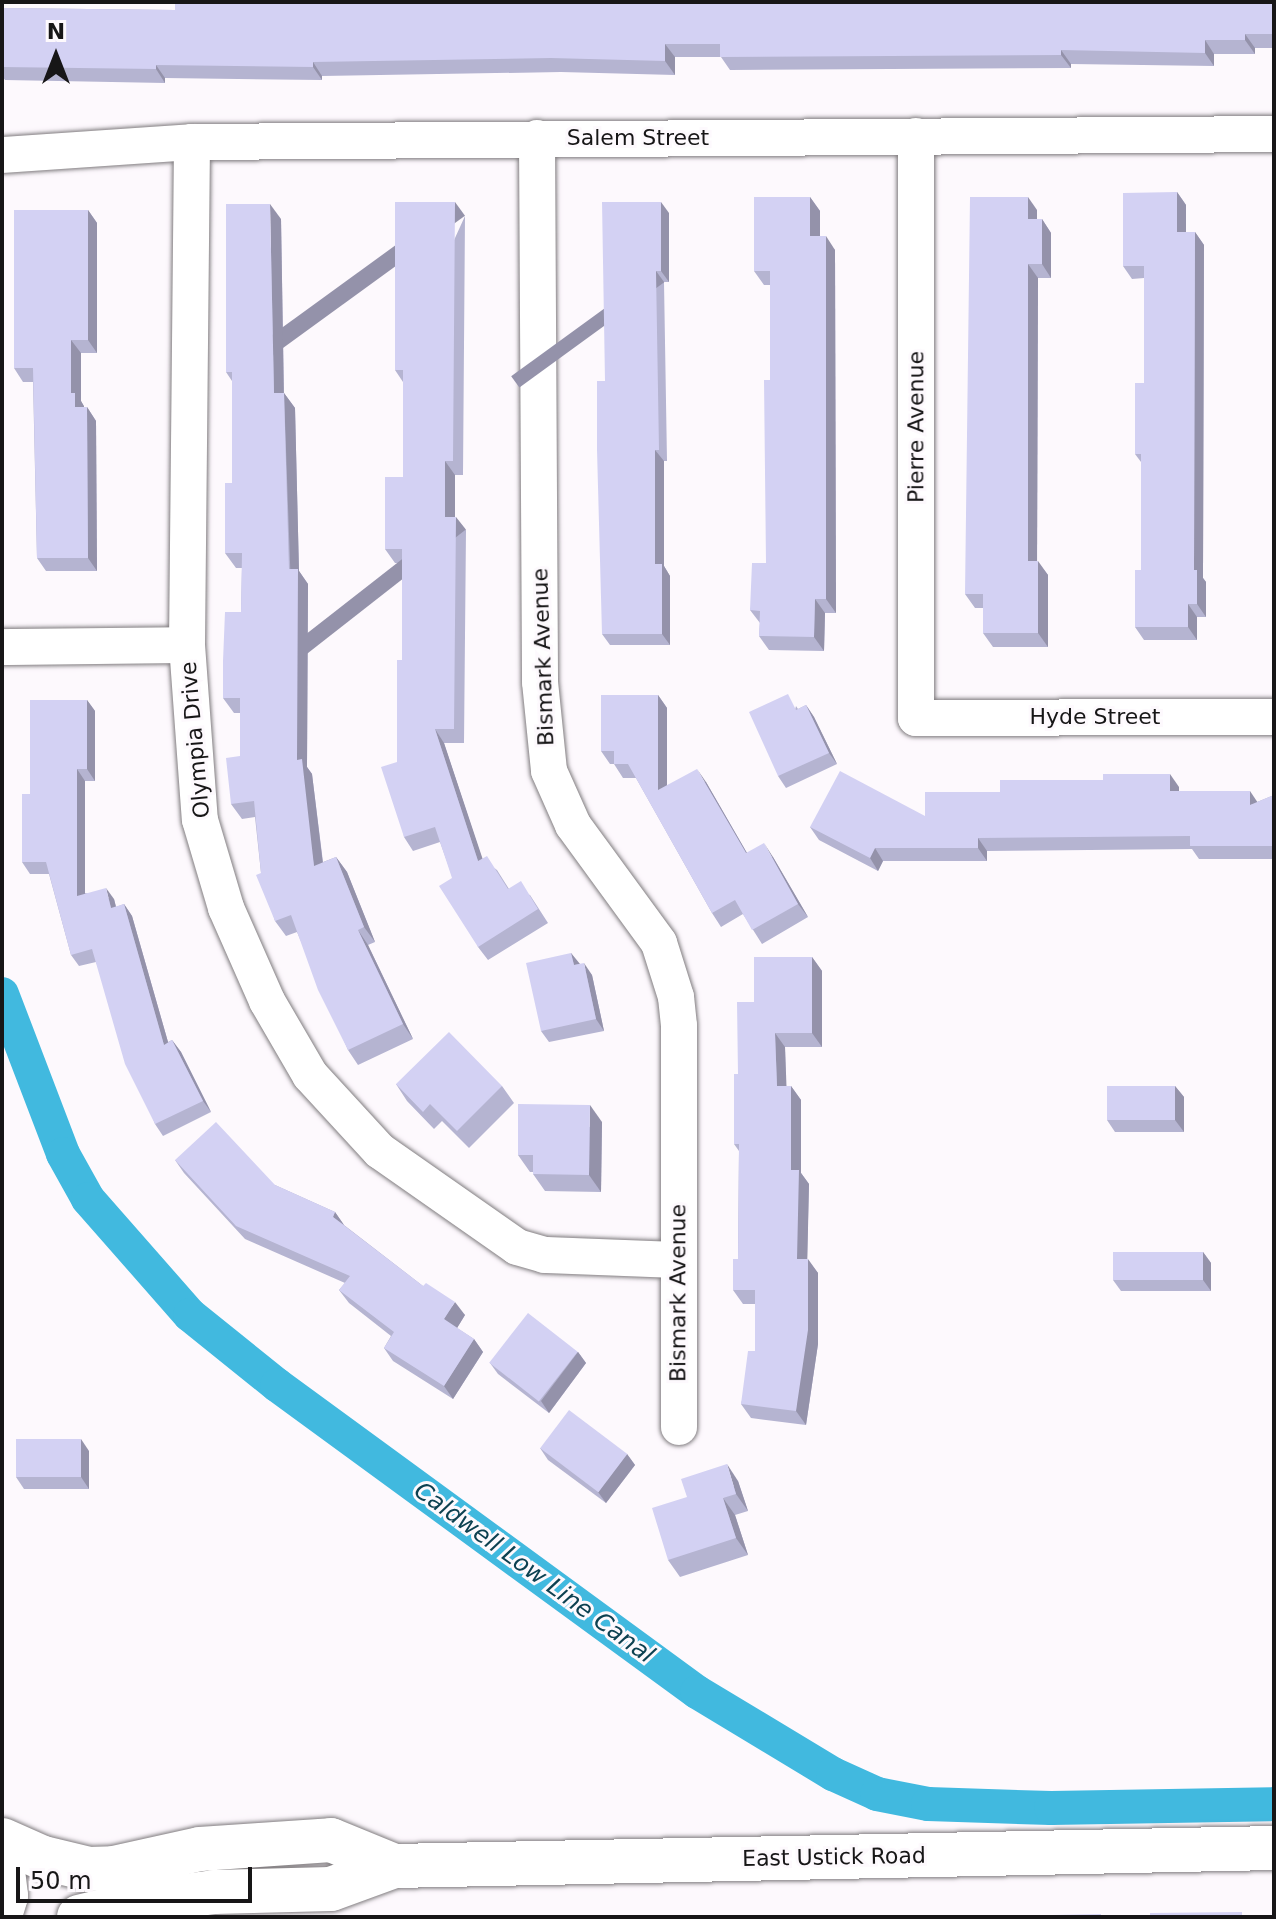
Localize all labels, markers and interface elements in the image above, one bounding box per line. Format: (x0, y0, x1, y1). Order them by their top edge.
north arrow (16, 16, 96, 96)
text: N (47, 19, 65, 44)
street label: Salem Street (567, 125, 709, 151)
street label: Pierre Avenue (903, 351, 929, 503)
street label: Bismark Avenue (527, 568, 559, 746)
street label: Olympia Drive (175, 661, 215, 819)
street label: Hyde Street (1030, 704, 1160, 730)
street label: Bismark Avenue (665, 1204, 691, 1382)
water label: Caldwell Low Line Canal (408, 1476, 660, 1670)
street label: East Ustick Road (742, 1842, 926, 1872)
scale bar (20, 1851, 256, 1901)
text: 50 m (30, 1867, 92, 1895)

